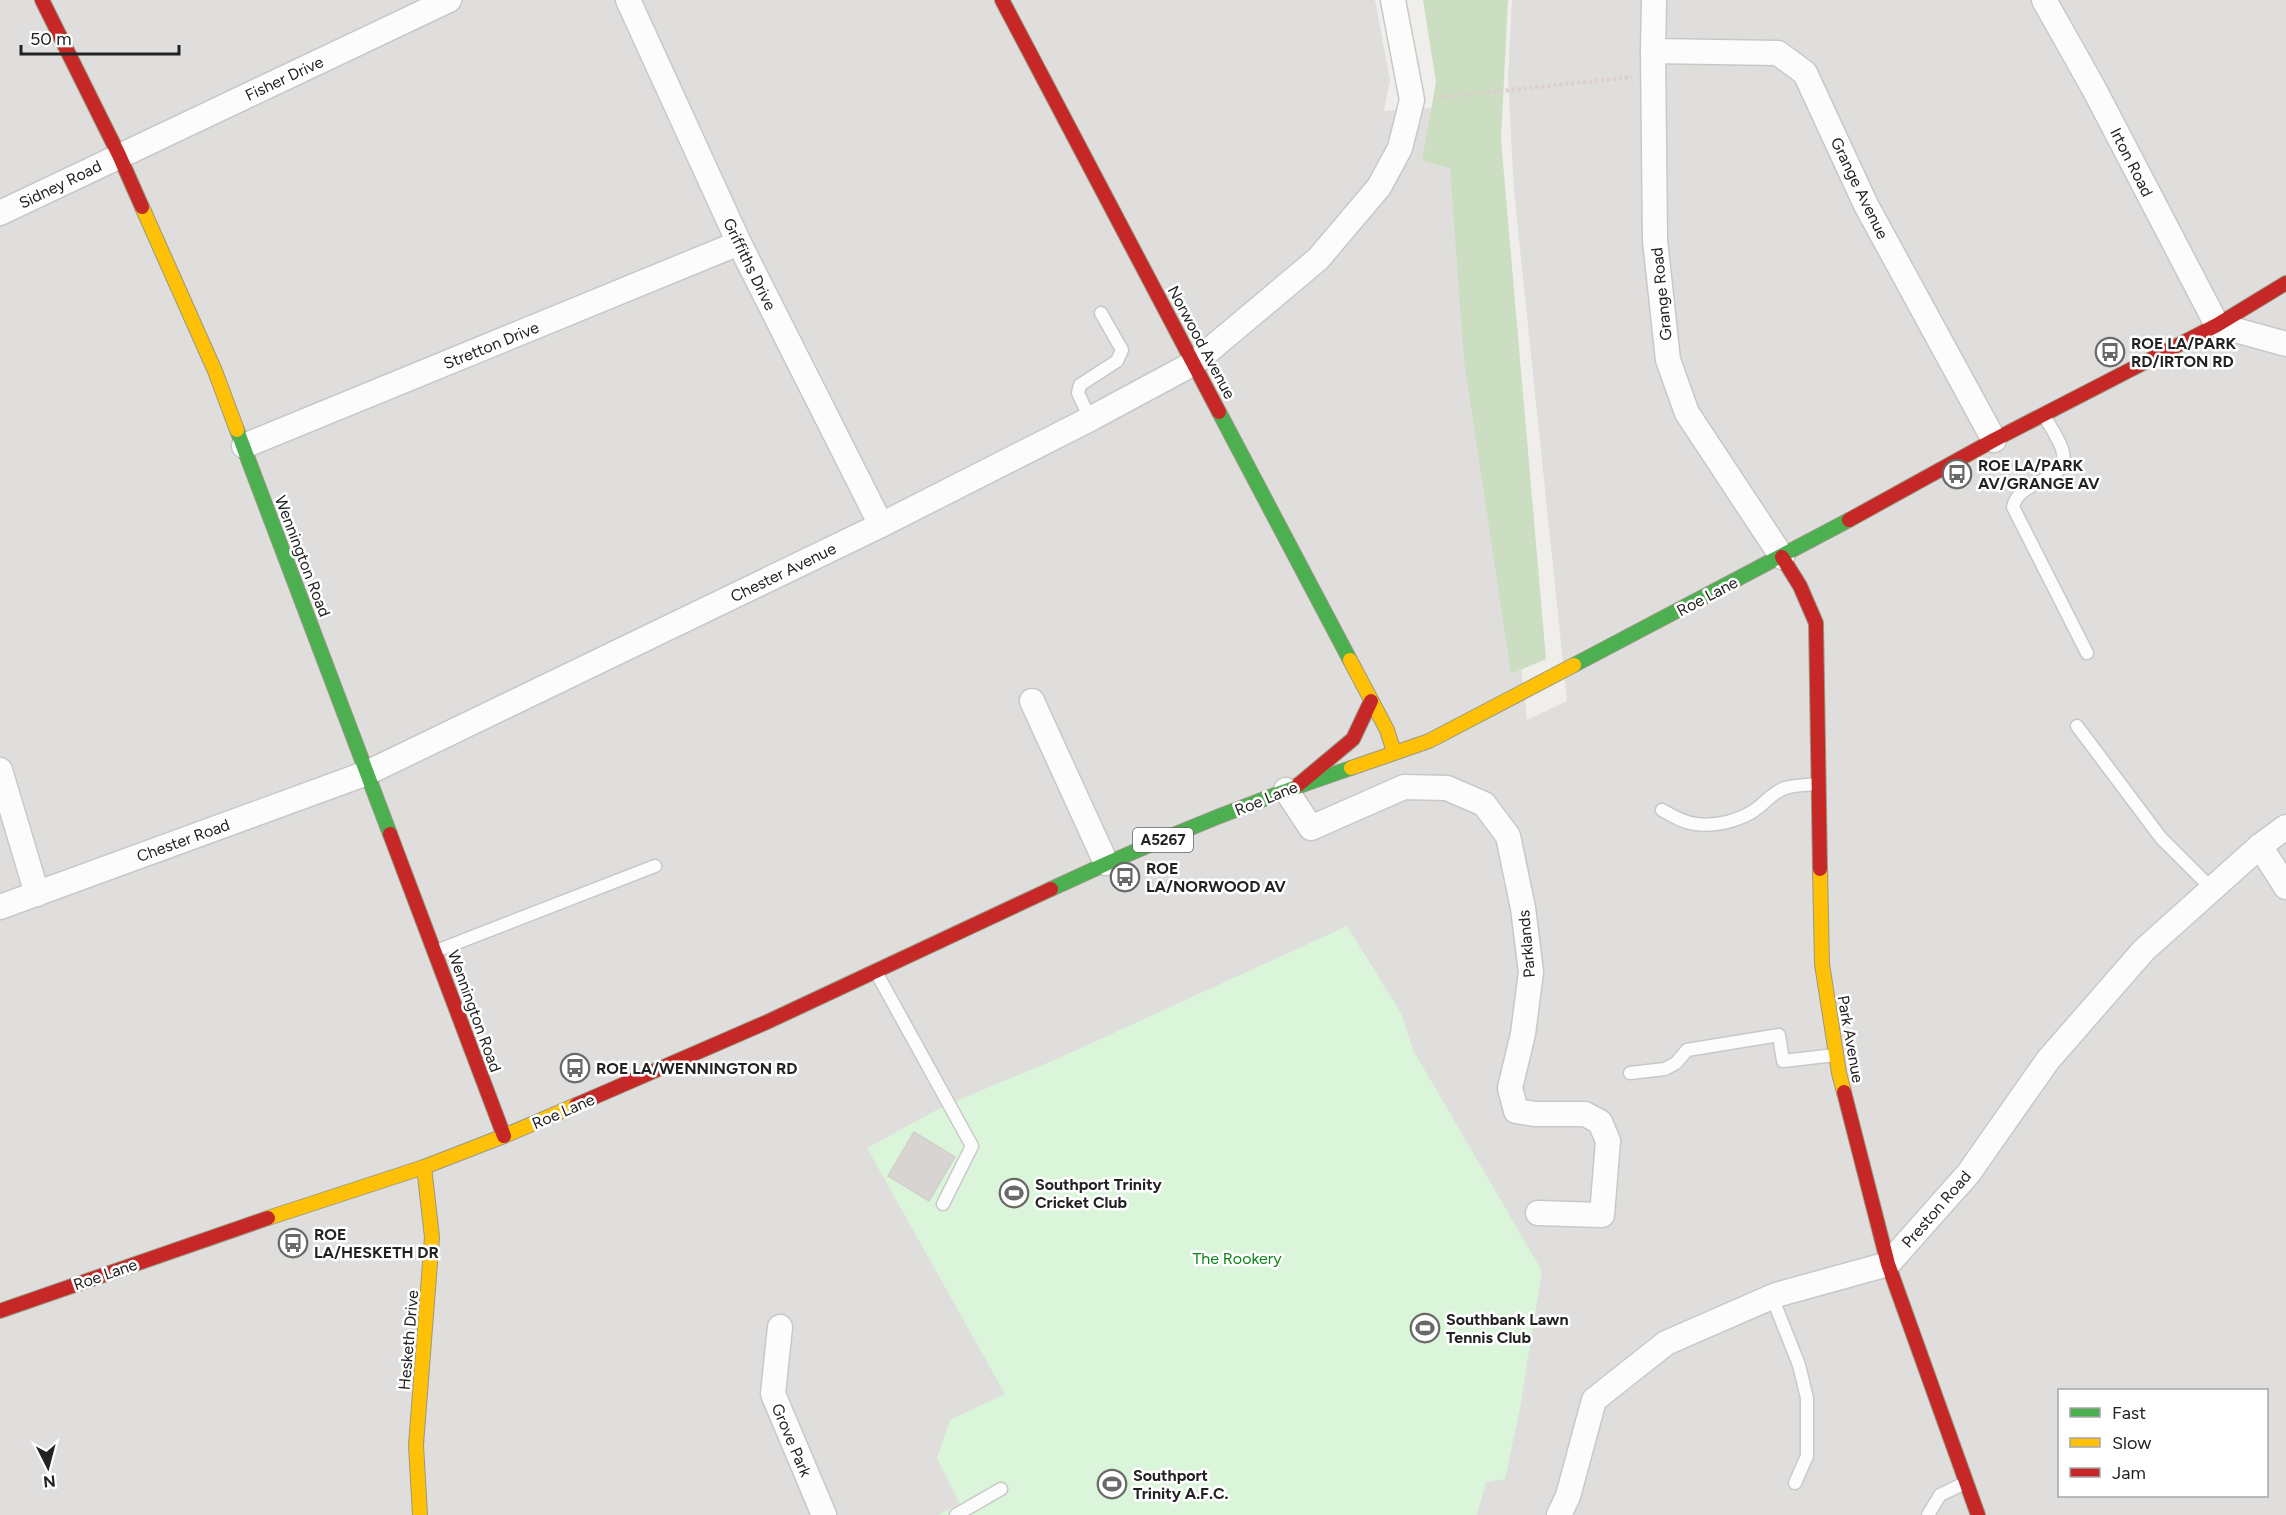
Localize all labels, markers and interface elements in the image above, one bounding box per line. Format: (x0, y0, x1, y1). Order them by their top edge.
scale bar (21, 18, 178, 56)
text: 50 m (30, 28, 72, 50)
street label: Fisher Drive (242, 52, 326, 105)
street label: Irton Road (2106, 125, 2157, 200)
street label: Grange Avenue (1827, 134, 1892, 242)
street label: Sidney Road (16, 156, 105, 213)
street label: Griffiths Drive (719, 215, 780, 314)
street label: Grange Road (1647, 246, 1676, 341)
street label: Norwood Avenue (1164, 282, 1240, 402)
street label: Stretton Drive (441, 318, 542, 373)
place label: ROE LA/PARK RD/IRTON RD (2131, 334, 2236, 371)
bus stop icon: ROE LA/PARK RD/IRTON RD (2094, 336, 2126, 368)
place label: ROE LA/PARK AV/GRANGE AV (1978, 456, 2100, 493)
bus stop icon: ROE LA/PARK AV/GRANGE AV (1941, 458, 1973, 490)
street label: Wennington Road (271, 493, 334, 619)
street label: Chester Avenue (727, 539, 839, 606)
street label: Roe Lane (1674, 572, 1741, 620)
street label: Roe Lane (1232, 777, 1301, 820)
street label: Chester Road (134, 815, 232, 866)
road number: A5267 (1133, 828, 1193, 852)
place label: ROE LA/NORWOOD AV (1146, 859, 1286, 896)
bus stop icon: ROE LA/NORWOOD AV (1109, 861, 1141, 893)
street label: Parklands (1514, 909, 1539, 979)
street label: Wennington Road (444, 948, 505, 1075)
street label: Park Avenue (1833, 994, 1868, 1085)
bus stop icon: ROE LA/WENNINGTON RD (559, 1052, 591, 1084)
place label: ROE LA/WENNINGTON RD (596, 1059, 798, 1078)
street label: Roe Lane (529, 1090, 598, 1133)
street label: Preston Road (1898, 1167, 1975, 1252)
place label: Southport Trinity Cricket Club (1035, 1175, 1163, 1212)
sports icon: Southport Trinity Cricket Club (998, 1177, 1030, 1209)
place label: ROE LA/HESKETH DR (314, 1225, 439, 1262)
bus stop icon: ROE LA/HESKETH DR (277, 1227, 309, 1259)
park label: The Rookery (1192, 1249, 1282, 1268)
street label: Roe Lane (71, 1255, 140, 1294)
street label: Hesketh Drive (395, 1289, 422, 1391)
place label: Southbank Lawn Tennis Club (1446, 1310, 1569, 1347)
sports icon: Southbank Lawn Tennis Club (1409, 1312, 1441, 1344)
legend (2058, 1389, 2268, 1497)
street label: Grove Park (768, 1401, 816, 1480)
text: Fast (2112, 1402, 2146, 1424)
text: Slow (2112, 1432, 2151, 1454)
north arrow (18, 1437, 78, 1497)
text: Jam (2112, 1462, 2146, 1484)
place label: Southport Trinity A.F.C. (1133, 1466, 1229, 1503)
sports icon: Southport Trinity A.F.C. (1096, 1468, 1128, 1500)
text: N (42, 1471, 57, 1492)

